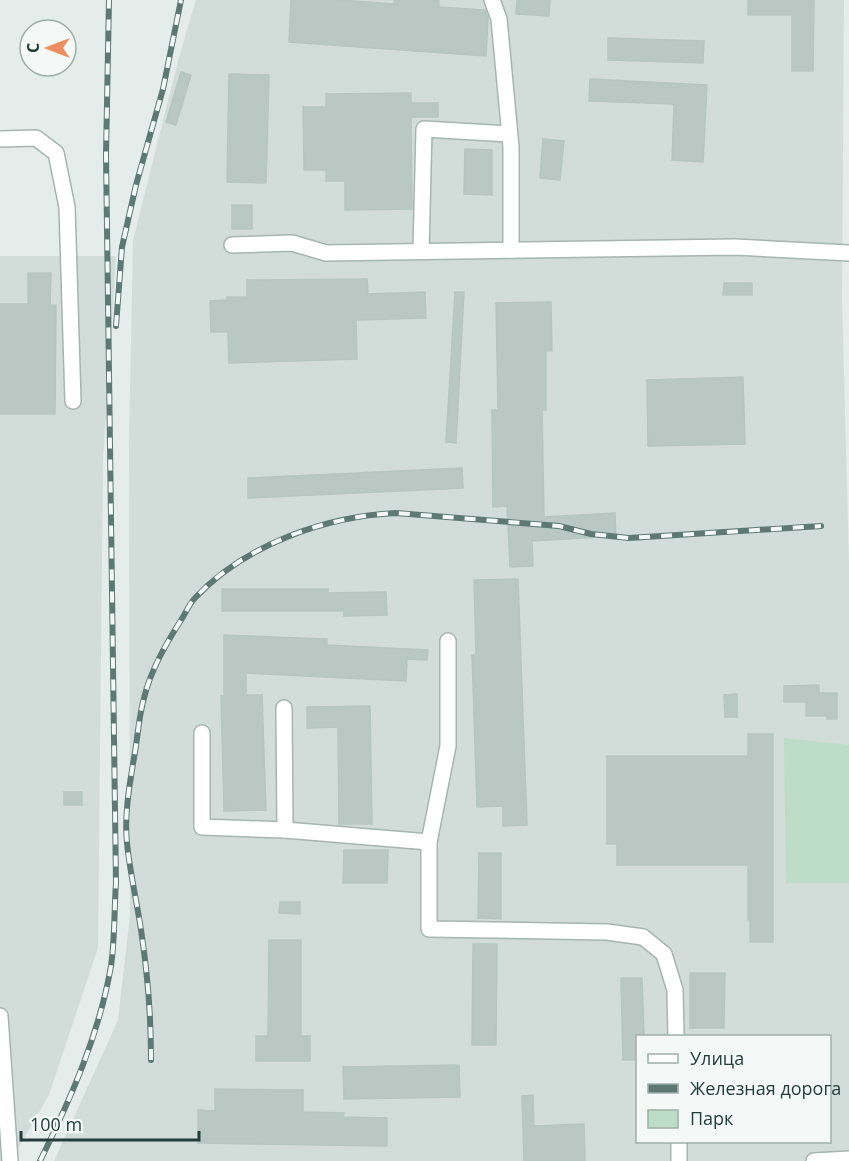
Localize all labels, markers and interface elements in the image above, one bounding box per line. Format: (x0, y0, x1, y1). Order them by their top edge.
north arrow (18, 18, 78, 78)
text: С (22, 43, 44, 53)
legend (636, 1035, 831, 1143)
text: Улица (690, 1046, 744, 1070)
text: Железная дорога (690, 1076, 841, 1100)
scale bar (21, 1104, 200, 1142)
text: Парк (690, 1106, 734, 1130)
text: 100 m (30, 1112, 82, 1136)

